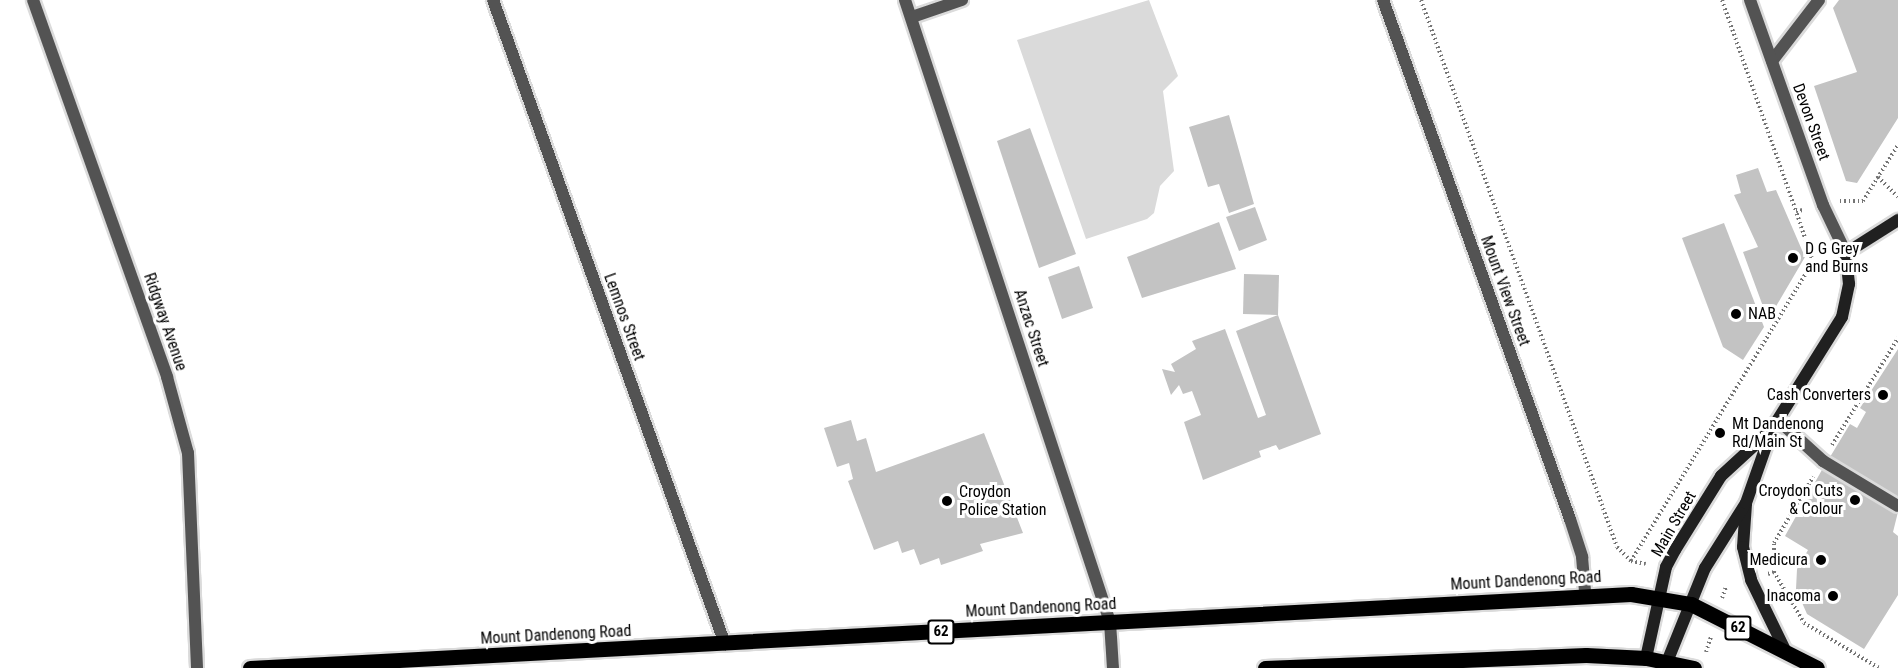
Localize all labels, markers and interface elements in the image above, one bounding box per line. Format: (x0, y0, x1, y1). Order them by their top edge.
street label: Devon Street (1788, 81, 1834, 163)
street label: Mount View Street (1476, 233, 1534, 349)
place label: D G Grey and Burns (1805, 239, 1868, 277)
marker: D G Grey and Burns (1786, 251, 1800, 265)
street label: Ridgway Avenue (139, 270, 191, 374)
street label: Lemnos Street (599, 271, 649, 363)
street label: Anzac Street (1009, 287, 1053, 369)
place label: NAB (1748, 304, 1776, 324)
marker: NAB (1729, 307, 1743, 321)
place label: Cash Converters (1767, 385, 1871, 405)
marker: Cash Converters (1876, 388, 1890, 402)
place label: Mt Dandenong Rd/Main St (1732, 414, 1824, 452)
marker: Mt Dandenong Rd/Main St (1713, 426, 1727, 440)
place label: Croydon Cuts & Colour (1759, 481, 1843, 519)
place label: Croydon Police Station (959, 482, 1047, 520)
street label: Main Street (1648, 488, 1700, 560)
marker: Croydon Cuts & Colour (1848, 493, 1862, 507)
marker: Croydon Police Station (940, 494, 954, 508)
place label: Medicura (1749, 550, 1808, 570)
marker: Medicura (1812, 551, 1830, 569)
street label: Mount Dandenong Road (1450, 567, 1602, 595)
place label: Inacoma (1766, 586, 1821, 606)
marker: Inacoma (1826, 589, 1840, 603)
street label: Mount Dandenong Road (965, 594, 1117, 622)
road number: 62 (1723, 616, 1753, 640)
road number: 62 (926, 620, 956, 644)
street label: Mount Dandenong Road (480, 621, 632, 649)

